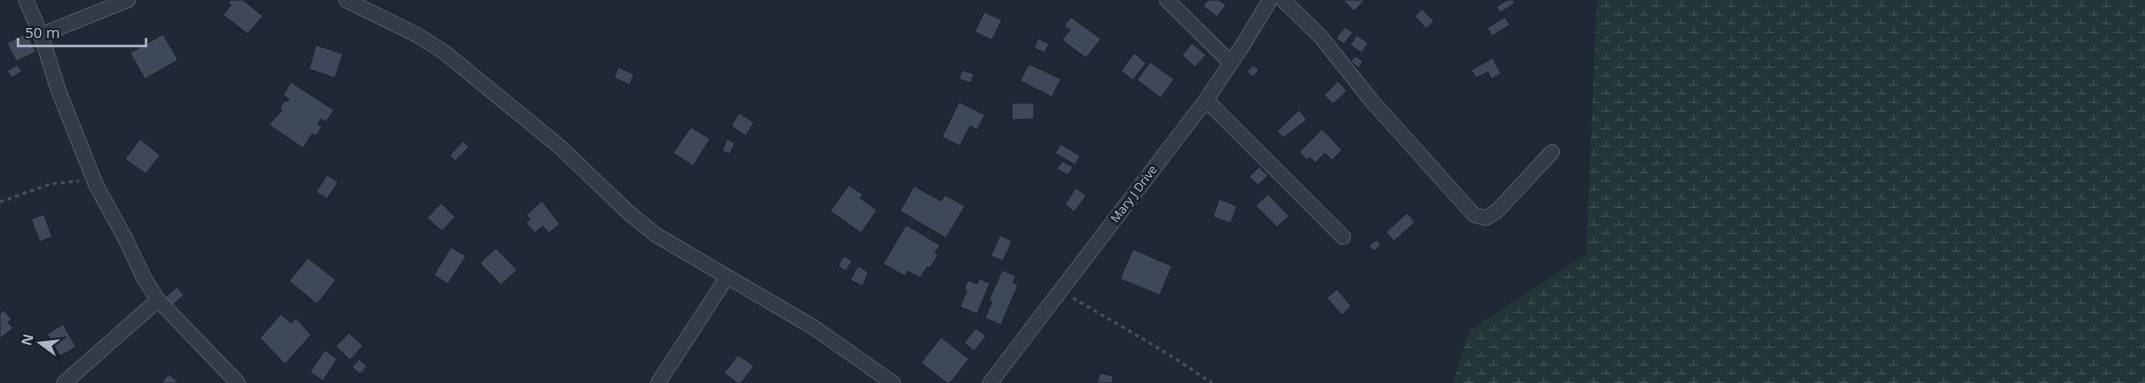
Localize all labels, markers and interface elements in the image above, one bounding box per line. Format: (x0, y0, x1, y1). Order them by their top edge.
scale bar (18, 15, 145, 47)
text: 50 m (25, 22, 60, 42)
street label: Mary J Drive (1106, 161, 1161, 226)
north arrow (15, 318, 65, 368)
text: N (16, 332, 38, 347)

